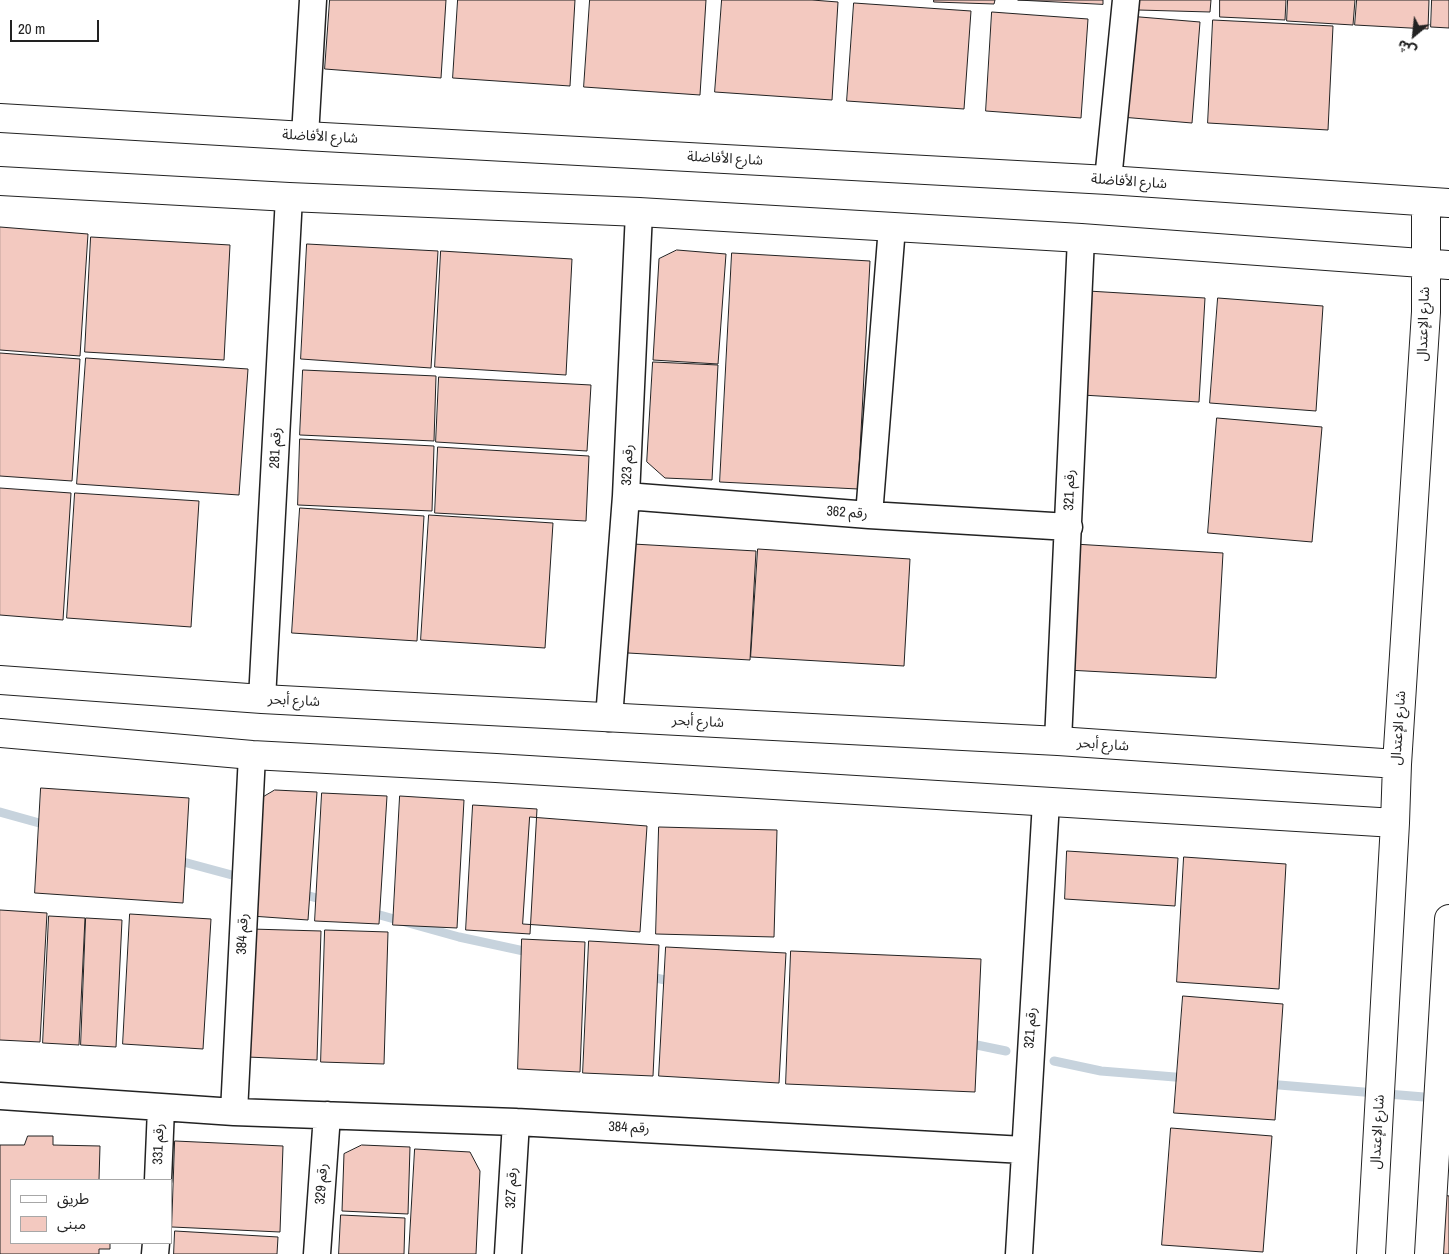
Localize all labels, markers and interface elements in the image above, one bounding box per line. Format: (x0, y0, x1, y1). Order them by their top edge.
scale bar (12, 10, 101, 42)
north arrow (1389, 10, 1439, 60)
text: 20 m (18, 18, 45, 39)
text: ش (1394, 36, 1420, 61)
street label: شارع الأفاضلة (282, 127, 358, 147)
street label: شارع الأفاضلة (687, 149, 763, 169)
street label: شارع الأفاضلة (1091, 171, 1167, 193)
street label: شارع الإعتدال (1414, 286, 1434, 362)
street label: رقم 281 (267, 427, 285, 469)
street label: رقم 323 (619, 444, 637, 486)
street label: رقم 321 (1061, 469, 1079, 511)
street label: رقم 362 (826, 503, 868, 523)
street label: شارع الإعتدال (1388, 690, 1410, 766)
street label: شارع أبحر (268, 691, 320, 711)
street label: شارع أبحر (672, 712, 724, 732)
street label: شارع أبحر (1076, 735, 1130, 755)
street label: رقم 384 (234, 913, 252, 955)
street label: رقم 321 (1021, 1007, 1041, 1049)
street label: شارع الإعتدال (1368, 1094, 1388, 1170)
street label: رقم 384 (608, 1119, 650, 1137)
street label: رقم 331 (150, 1123, 168, 1165)
street label: رقم 329 (312, 1163, 332, 1205)
street label: رقم 327 (503, 1167, 521, 1209)
legend (10, 1179, 172, 1244)
text: طريق (57, 1188, 89, 1209)
text: مبنى (57, 1213, 86, 1234)

